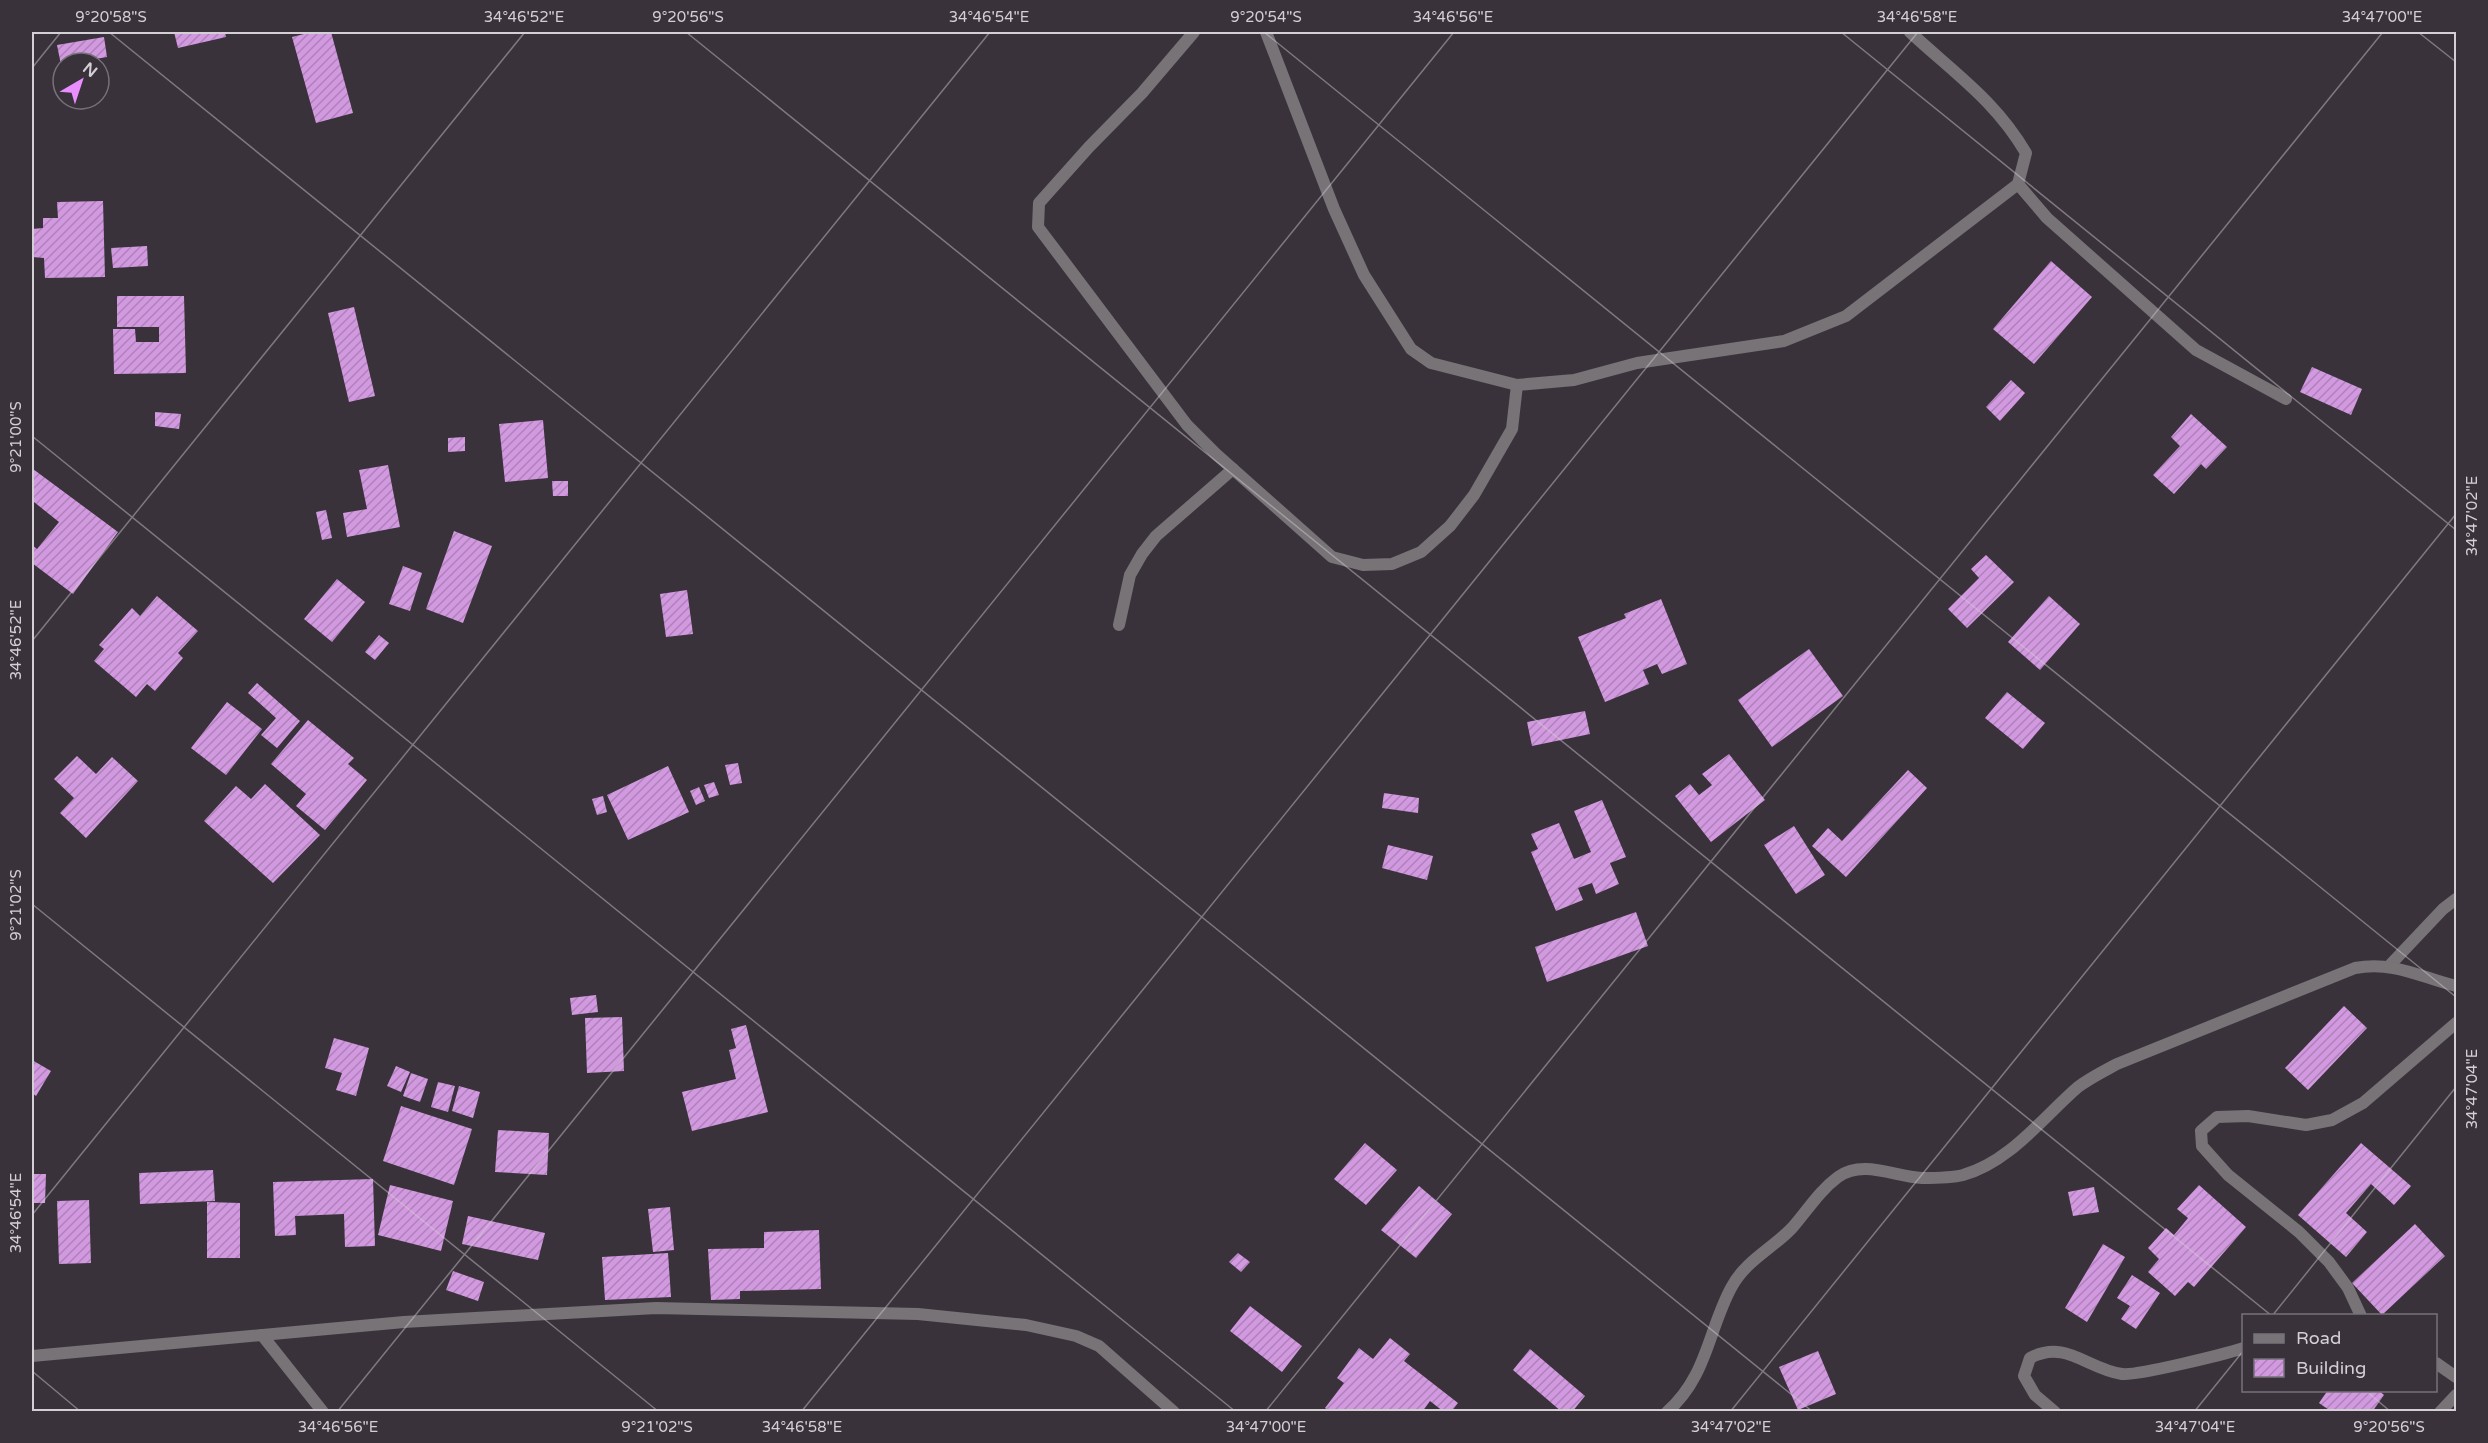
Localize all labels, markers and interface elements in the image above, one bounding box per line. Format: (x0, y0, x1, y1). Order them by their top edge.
text: 9°20'58"S (75, 8, 147, 26)
text: 34°46'52"E (484, 8, 564, 26)
text: 9°20'56"S (652, 8, 724, 26)
text: 34°46'54"E (949, 8, 1029, 26)
text: 9°20'54"S (1230, 8, 1302, 26)
text: 34°46'56"E (1413, 8, 1493, 26)
text: 34°46'58"E (1877, 8, 1957, 26)
text: 34°47'00"E (2342, 8, 2422, 26)
north arrow (51, 51, 111, 111)
text: N (79, 58, 101, 82)
text: 9°21'00"S (7, 401, 25, 473)
text: 34°47'02"E (2463, 476, 2481, 556)
text: 34°46'52"E (7, 600, 25, 680)
text: 9°21'02"S (7, 869, 25, 941)
text: 34°47'04"E (2463, 1049, 2481, 1129)
text: 34°46'54"E (7, 1173, 25, 1253)
legend (2242, 1314, 2437, 1392)
text: Road (2296, 1327, 2341, 1349)
text: Building (2296, 1357, 2366, 1379)
text: 34°46'56"E (298, 1418, 378, 1436)
text: 9°21'02"S (621, 1418, 693, 1436)
text: 34°46'58"E (762, 1418, 842, 1436)
text: 34°47'00"E (1226, 1418, 1306, 1436)
text: 34°47'02"E (1691, 1418, 1771, 1436)
text: 34°47'04"E (2155, 1418, 2235, 1436)
text: 9°20'56"S (2353, 1418, 2425, 1436)

